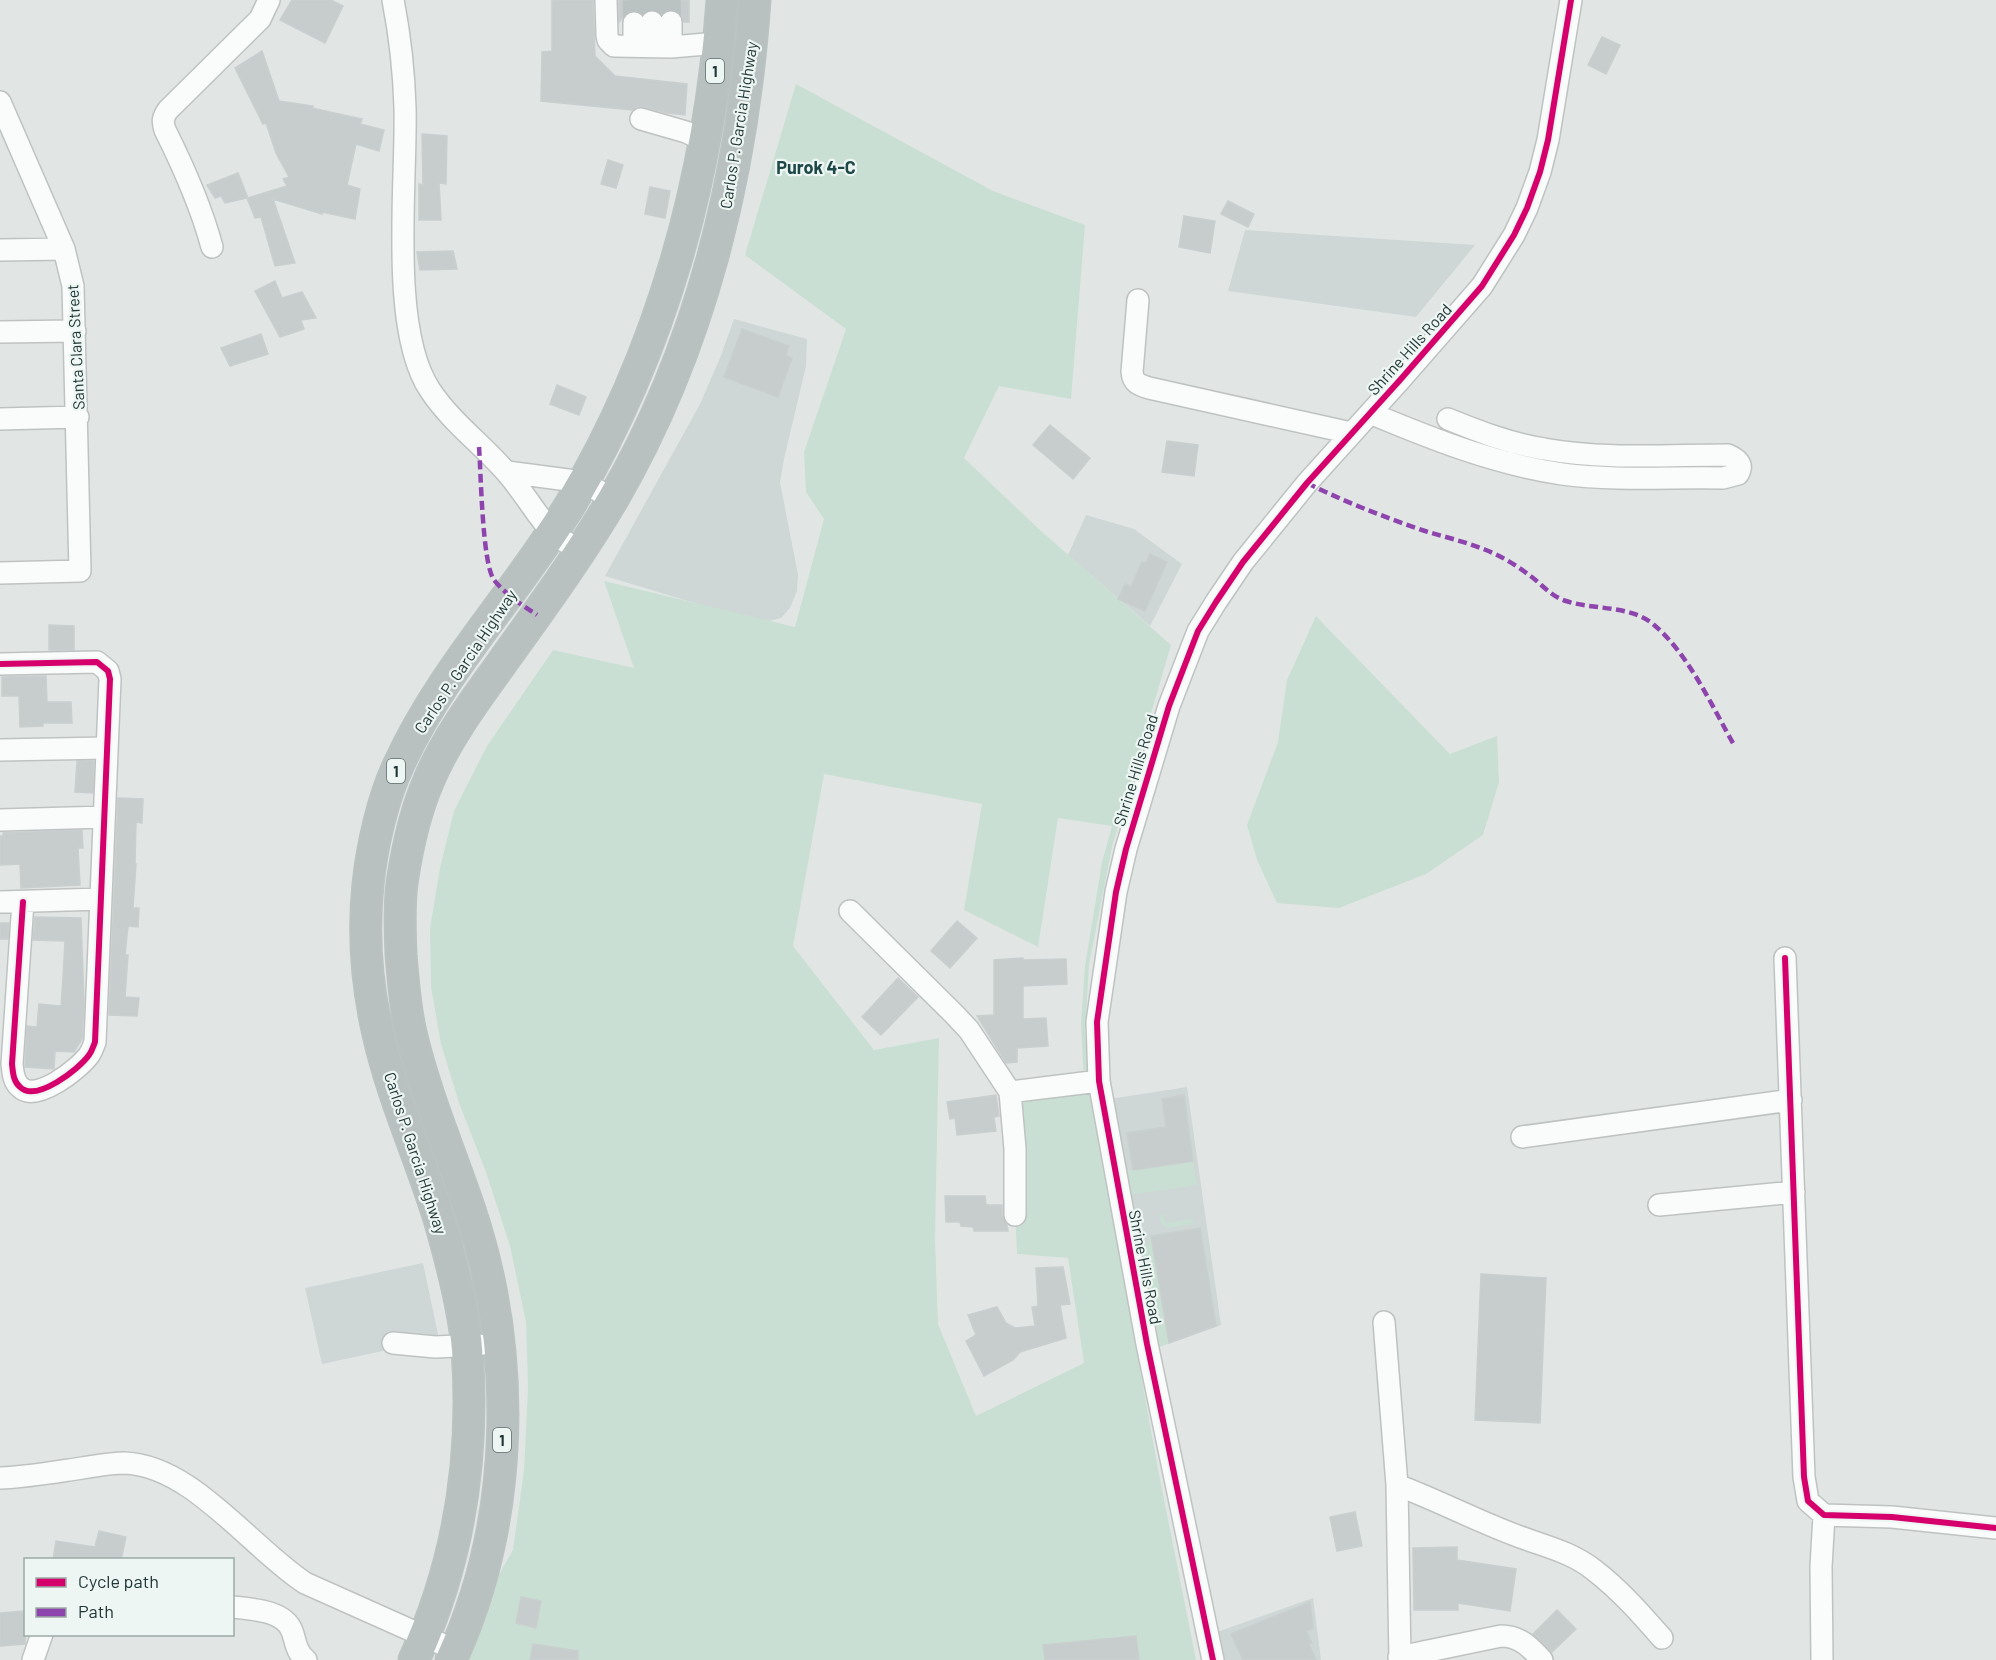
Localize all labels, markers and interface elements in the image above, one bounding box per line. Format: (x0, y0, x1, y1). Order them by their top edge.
street label: Carlos P. Garcia Highway (715, 39, 761, 210)
road number: 1 (706, 59, 724, 83)
district label: Purok 4-C (776, 156, 856, 178)
street label: Santa Clara Street (62, 284, 88, 410)
street label: Shrine Hills Road (1363, 299, 1455, 399)
street label: Carlos P. Garcia Highway (410, 585, 521, 736)
street label: Shrine Hills Road (1109, 712, 1161, 828)
road number: 1 (387, 759, 405, 783)
street label: Carlos P. Garcia Highway (381, 1070, 451, 1237)
street label: Shrine Hills Road (1126, 1208, 1166, 1326)
road number: 1 (493, 1428, 511, 1452)
legend (24, 1558, 234, 1636)
text: Cycle path (78, 1570, 159, 1592)
text: Path (78, 1600, 114, 1622)

